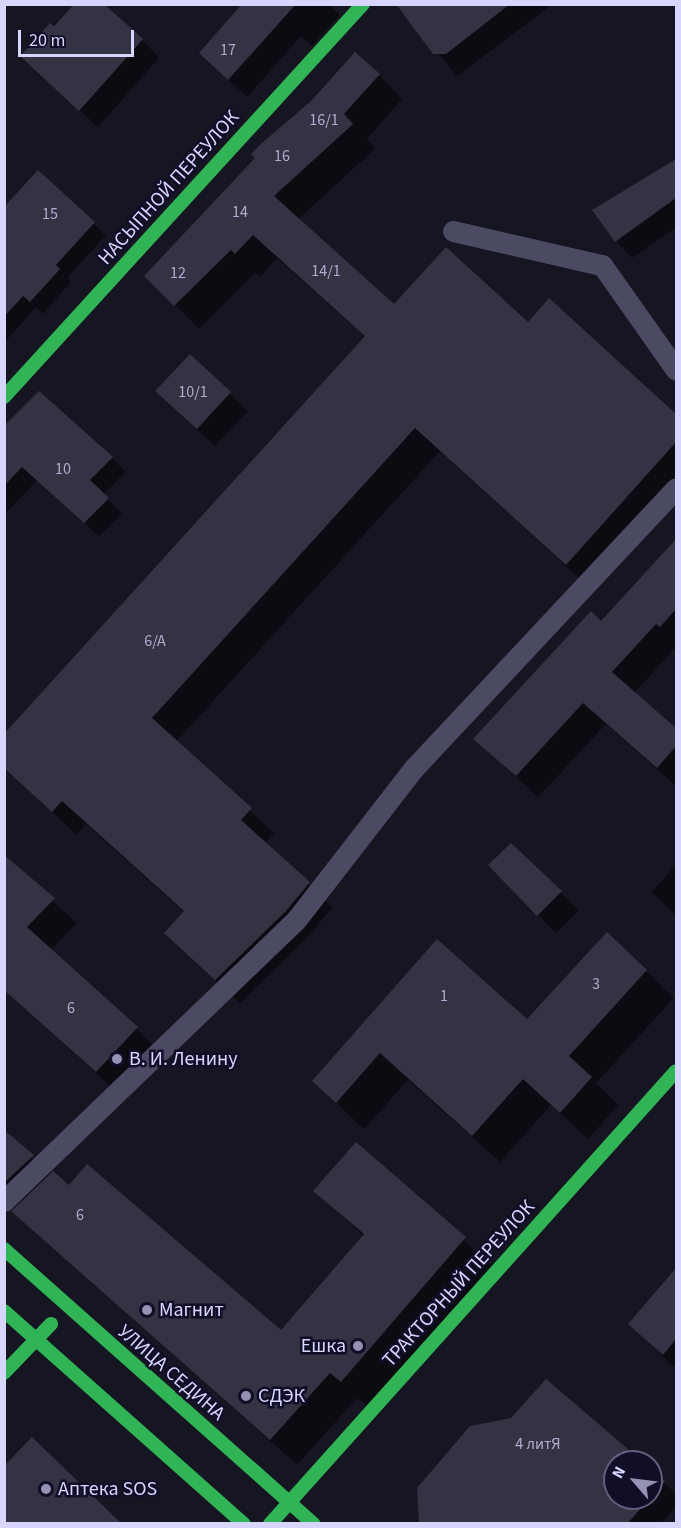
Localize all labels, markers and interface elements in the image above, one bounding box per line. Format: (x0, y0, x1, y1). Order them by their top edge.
scale bar (21, 18, 136, 56)
text: 20 m (29, 28, 65, 53)
house number: 17 (220, 40, 236, 60)
street label: НАСЫПНОЙ ПЕРЕУЛОК (93, 106, 245, 270)
house number: 16/1 (309, 110, 339, 130)
house number: 16 (274, 146, 290, 166)
house number: 14 (232, 202, 248, 222)
house number: 15 (42, 204, 58, 224)
house number: 14/1 (311, 261, 341, 281)
house number: 12 (170, 263, 186, 283)
house number: 10/1 (178, 382, 208, 402)
house number: 10 (55, 459, 71, 479)
house number: 6/А (144, 631, 166, 651)
house number: 3 (592, 974, 600, 994)
house number: 1 (440, 986, 448, 1006)
house number: 6 (67, 998, 75, 1018)
place label: В. И. Ленину (129, 1047, 238, 1071)
marker: В. И. Ленину (110, 1052, 124, 1066)
street label: ТРАКТОРНЫЙ ПЕРЕУЛОК (378, 1196, 540, 1372)
house number: 6 (76, 1205, 84, 1225)
place label: Магнит (159, 1298, 224, 1322)
marker: Магнит (140, 1303, 154, 1317)
street label: УЛИЦА СЕДИНА (113, 1320, 229, 1426)
place label: Ешка (301, 1334, 346, 1358)
marker: Ешка (351, 1339, 365, 1353)
place label: СДЭК (258, 1384, 305, 1408)
marker: СДЭК (239, 1389, 253, 1403)
house number: 4 литЯ (515, 1434, 561, 1454)
north arrow (603, 1450, 663, 1510)
text: N (607, 1463, 631, 1482)
place label: Аптека SOS (58, 1477, 157, 1501)
marker: Аптека SOS (39, 1482, 53, 1496)

